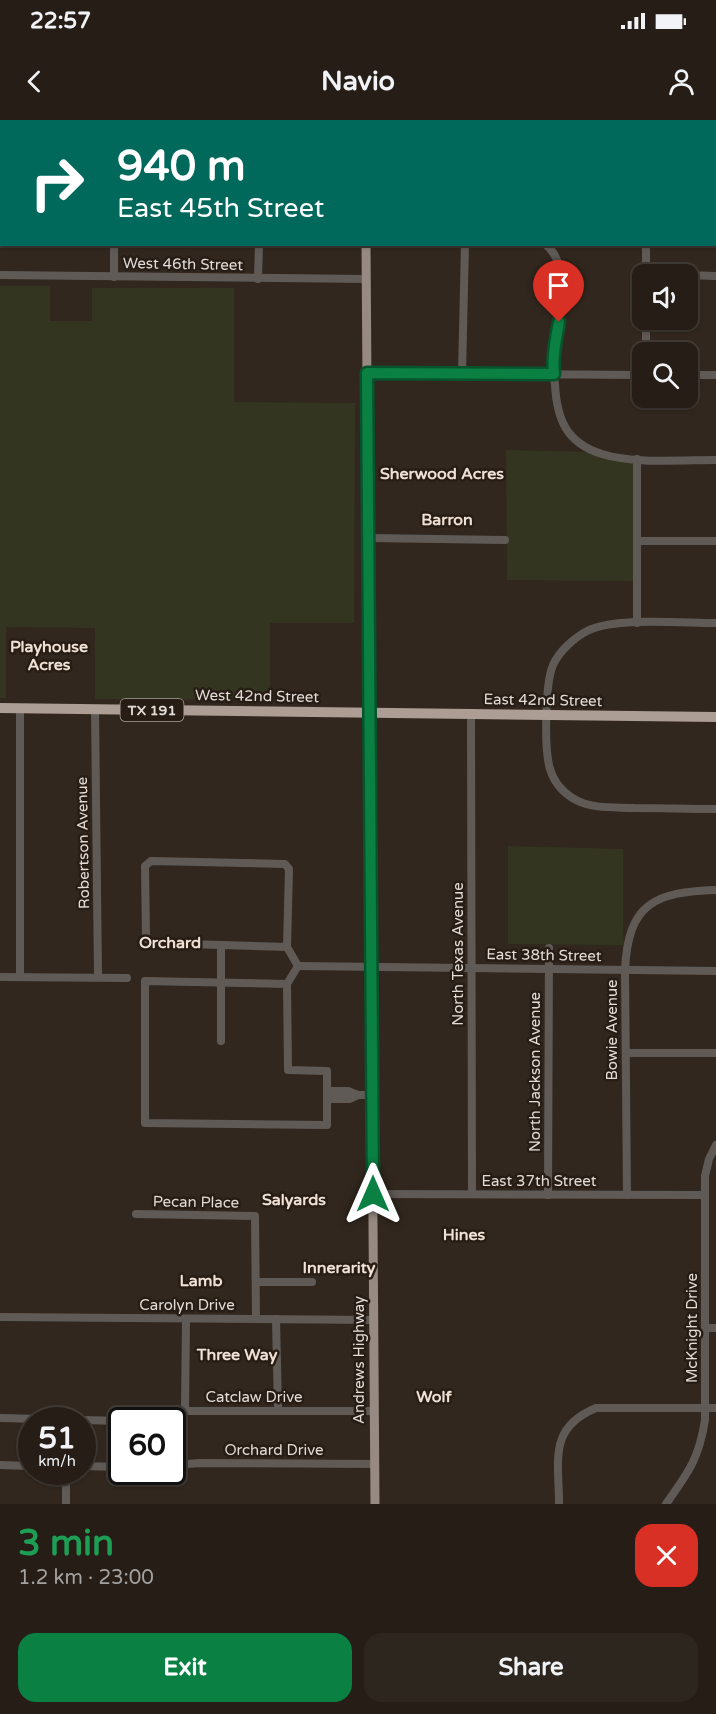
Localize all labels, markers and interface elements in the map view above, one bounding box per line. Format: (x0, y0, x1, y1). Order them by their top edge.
text: 22:57 (30, 8, 91, 34)
icon: back (18, 65, 51, 98)
text: Navio (321, 65, 395, 98)
icon: person (665, 65, 698, 98)
text: 940 m (117, 141, 246, 192)
icon: right (18, 144, 96, 222)
text: East 45th Street (117, 192, 324, 225)
street label: West 46th Street (123, 254, 244, 274)
pin (533, 260, 584, 322)
map controls (632, 264, 698, 408)
button: sound (632, 264, 698, 330)
icon: arrive (542, 269, 575, 302)
button: search (632, 342, 698, 408)
district label: Sherwood Acres (380, 464, 504, 484)
district label: Barron (421, 510, 473, 530)
district label: Playhouse Acres (10, 637, 88, 675)
street label: West 42nd Street (195, 686, 319, 706)
street label: East 42nd Street (483, 690, 603, 710)
road number: TX 191 (120, 699, 184, 721)
street label: Robertson Avenue (73, 777, 93, 909)
street label: North Texas Avenue (449, 882, 467, 1026)
district label: Orchard (139, 933, 201, 953)
street label: East 38th Street (486, 945, 602, 965)
street label: Bowie Avenue (603, 979, 621, 1081)
street label: North Jackson Avenue (526, 992, 544, 1152)
position arrow (341, 1162, 405, 1226)
street label: East 37th Street (481, 1172, 597, 1190)
district label: Salyards (262, 1190, 326, 1210)
street label: Pecan Place (153, 1192, 239, 1212)
district label: Hines (443, 1225, 486, 1245)
district label: Innerarity (303, 1258, 376, 1278)
district label: Lamb (180, 1271, 223, 1291)
street label: McKnight Drive (683, 1273, 701, 1383)
street label: Carolyn Drive (139, 1296, 235, 1314)
street label: Andrews Highway (350, 1296, 368, 1424)
district label: Three Way (196, 1345, 278, 1365)
district label: Wolf (416, 1387, 453, 1407)
street label: Catclaw Drive (205, 1388, 303, 1406)
speed limit sign: 60 (108, 1407, 186, 1485)
text: 51 (38, 1420, 76, 1457)
street label: Orchard Drive (225, 1441, 323, 1459)
text: km/h (38, 1452, 76, 1470)
text: 3 min (18, 1522, 114, 1565)
button: close (635, 1524, 698, 1587)
text: 1.2 km · 23:00 (18, 1566, 154, 1590)
button: Exit (18, 1633, 352, 1702)
button: Share (364, 1633, 698, 1702)

